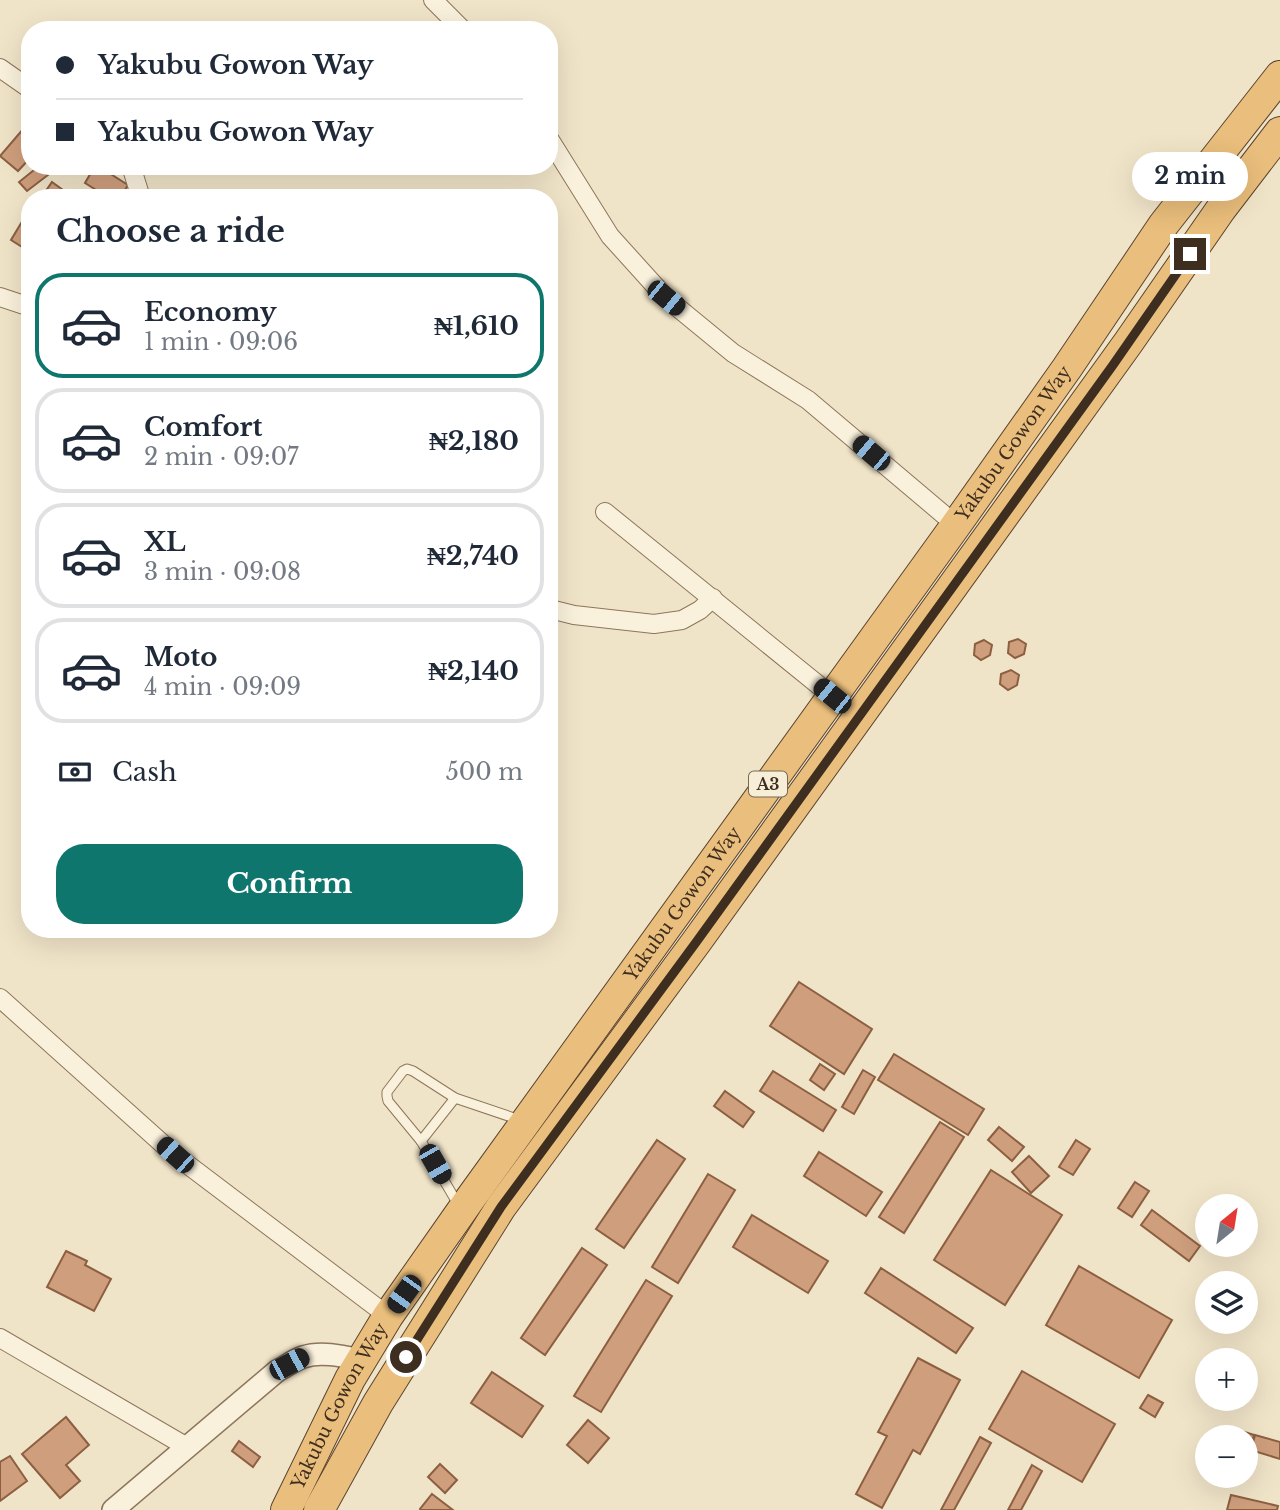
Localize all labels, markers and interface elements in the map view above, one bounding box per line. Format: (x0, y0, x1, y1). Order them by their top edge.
text: Yakubu Gowon Way (98, 49, 374, 81)
text: Yakubu Gowon Way (98, 116, 374, 148)
callout: 2 min (1132, 152, 1248, 202)
text: 2 min (1154, 162, 1226, 190)
text: Choose a ride (56, 211, 285, 251)
route end (1174, 238, 1206, 270)
car (644, 277, 689, 319)
icon: car (60, 294, 123, 357)
text: Economy (144, 296, 277, 328)
text: ₦1,610 (434, 310, 519, 342)
text: 1 min · 09:06 (144, 328, 298, 356)
street label: Yakubu Gowon Way (951, 361, 1076, 526)
icon: car (60, 409, 123, 472)
text: Comfort (144, 411, 262, 443)
text: ₦2,180 (429, 425, 519, 457)
car (849, 431, 894, 475)
text: 2 min · 09:07 (144, 443, 299, 471)
icon: car (60, 524, 123, 587)
text: XL (144, 526, 186, 558)
text: ₦2,740 (427, 540, 519, 572)
text: 3 min · 09:08 (144, 558, 301, 586)
icon: car (60, 639, 123, 702)
text: Moto (144, 641, 217, 673)
text: ₦2,140 (428, 655, 519, 687)
text: 4 min · 09:09 (144, 673, 301, 701)
car (810, 675, 855, 717)
icon: cash (56, 753, 94, 791)
text: Cash (112, 756, 177, 788)
text: 500 m (446, 758, 523, 786)
road number: A3 (749, 772, 787, 796)
street label: Yakubu Gowon Way (619, 822, 746, 986)
button: Confirm (56, 844, 523, 924)
car (153, 1133, 198, 1177)
car (416, 1141, 455, 1187)
north arrow (1195, 1194, 1258, 1256)
map controls (1195, 1194, 1258, 1488)
car (384, 1271, 425, 1317)
button: layers (1195, 1271, 1258, 1334)
street label: Yakubu Gowon Way (286, 1318, 393, 1494)
route start (390, 1341, 422, 1373)
car (266, 1345, 313, 1383)
button: + (1195, 1348, 1258, 1411)
button: − (1195, 1425, 1258, 1488)

